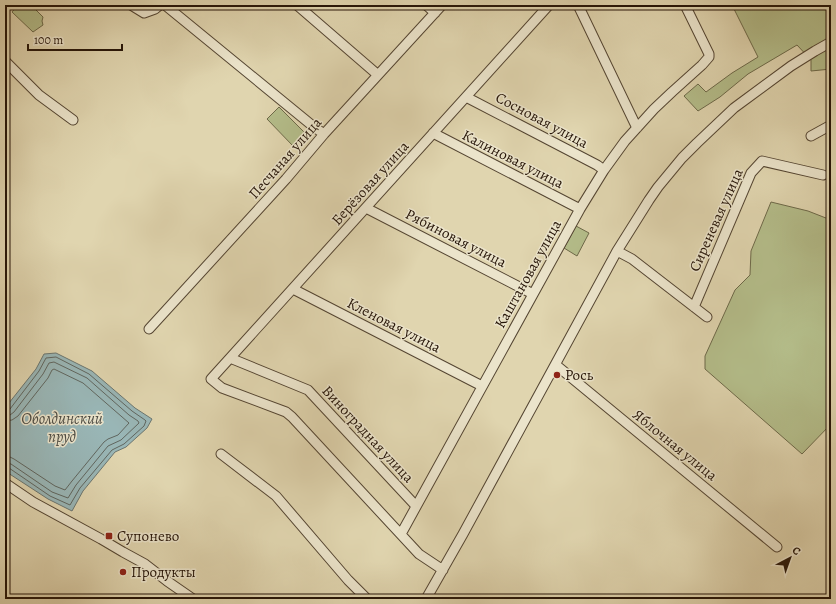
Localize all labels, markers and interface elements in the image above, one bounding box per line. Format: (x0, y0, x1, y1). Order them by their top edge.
scale bar (28, 26, 122, 52)
text: 100 m (34, 32, 63, 48)
street label: Сосновая улица (492, 87, 592, 153)
street label: Песчаная улица (244, 113, 326, 203)
street label: Калиновая улица (459, 125, 567, 193)
street label: Берёзовая улица (327, 136, 413, 229)
street label: Сиреневая улица (684, 165, 748, 275)
street label: Рябиновая улица (402, 204, 510, 272)
street label: Каштановая улица (490, 216, 566, 332)
street label: Кленовая улица (344, 293, 444, 357)
place label: Рось (565, 365, 594, 385)
marker: Рось (552, 370, 562, 380)
street label: Виноградная улица (318, 381, 419, 487)
street label: Яблочная улица (629, 405, 722, 485)
water label: Оболдинский пруд (21, 408, 103, 448)
place label: Супонево (117, 526, 179, 546)
marker: Супонево (104, 531, 114, 541)
north arrow (770, 538, 810, 578)
text: С (789, 543, 804, 559)
place label: Продукты (131, 562, 196, 582)
marker: Продукты (118, 567, 128, 577)

